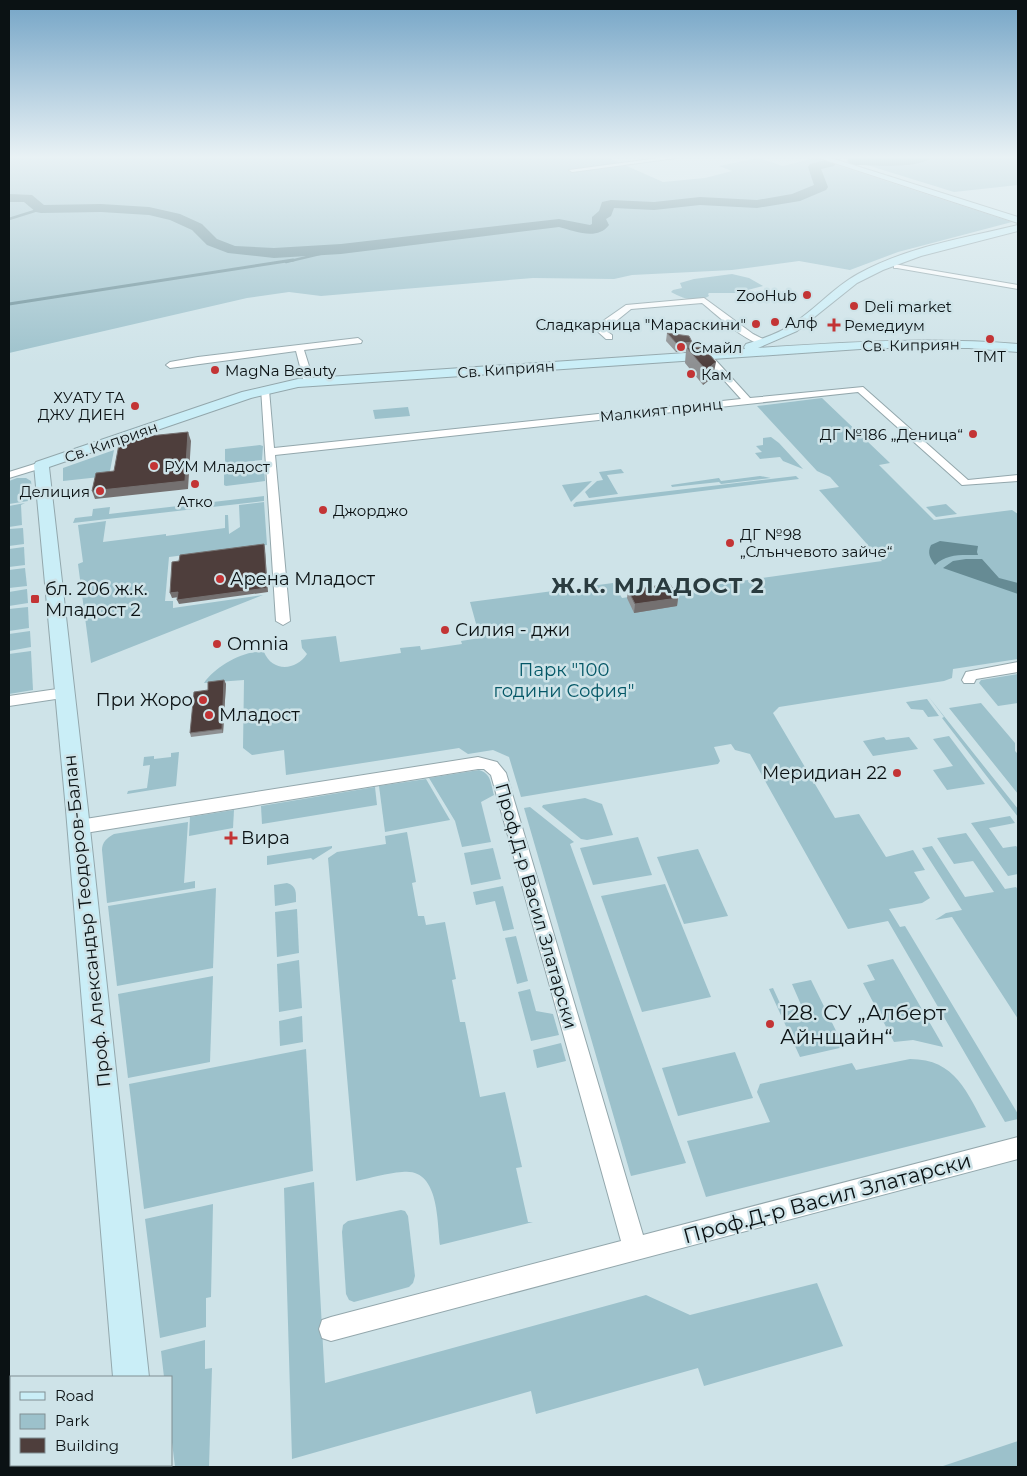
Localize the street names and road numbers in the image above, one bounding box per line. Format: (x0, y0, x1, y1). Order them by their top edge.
street label: Св. Киприян (862, 335, 960, 355)
street label: Св. Киприян (457, 356, 555, 382)
street label: Малкият принц (599, 394, 723, 426)
street label: Св. Киприян (62, 417, 160, 467)
street label: Проф. Александър Теодоров-Балан (59, 754, 115, 1088)
street label: Проф.Д-р Васил Златарски (490, 781, 582, 1031)
street label: Проф.Д-р Васил Златарски (680, 1147, 974, 1249)

